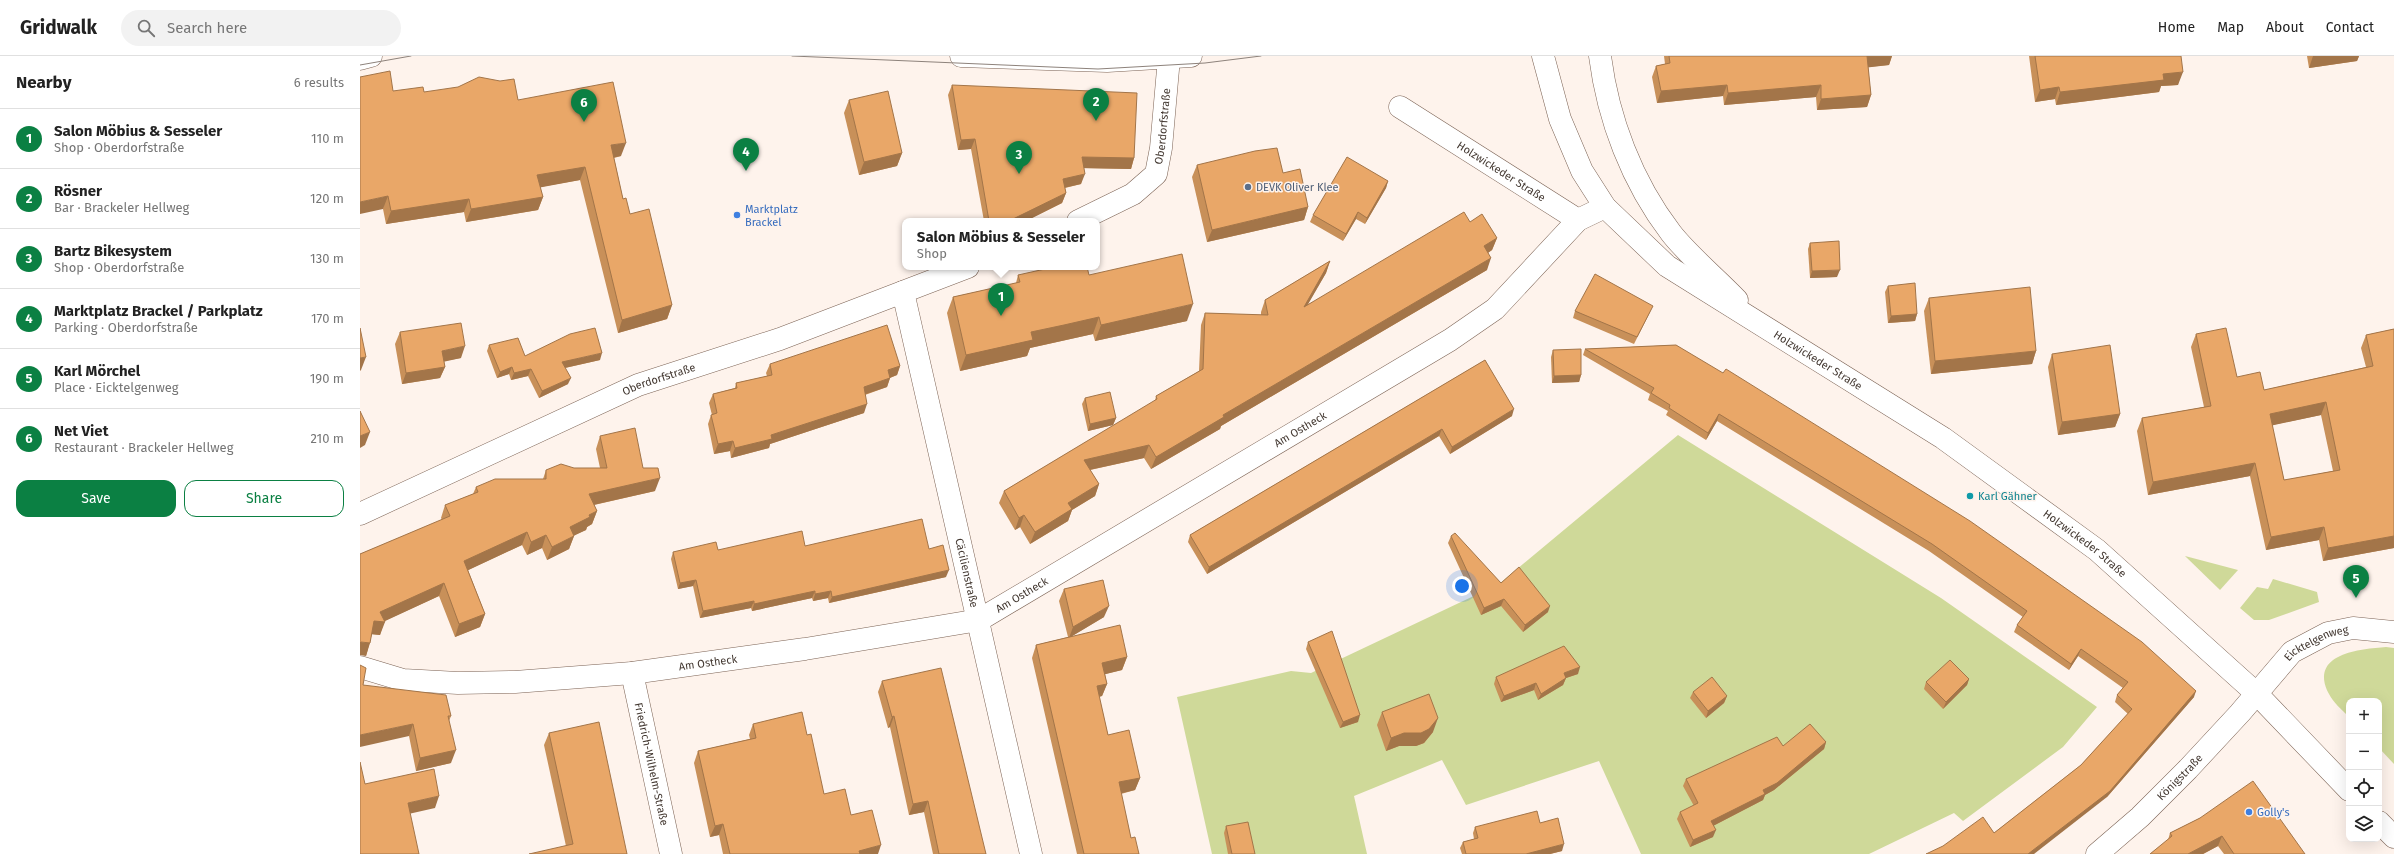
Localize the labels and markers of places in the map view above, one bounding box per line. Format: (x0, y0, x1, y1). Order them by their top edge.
pin: 2 (1083, 88, 1109, 121)
pin: 6 (571, 89, 597, 122)
pin: 4 (733, 138, 759, 171)
pin: 3 (1006, 141, 1032, 174)
place label: DEVK Oliver Klee (1256, 181, 1339, 194)
marker: DEVK Oliver Klee (1243, 182, 1253, 192)
place label: Marktplatz Brackel (745, 203, 798, 229)
marker: Marktplatz Brackel (732, 210, 742, 220)
pin: 1 (988, 283, 1014, 316)
place label: Karl Gähner (1978, 490, 2038, 503)
marker: Karl Gähner (1965, 491, 1975, 501)
pin: 5 (2343, 565, 2369, 598)
place label: Golly's (2257, 806, 2290, 819)
marker: Golly's (2244, 807, 2254, 817)

